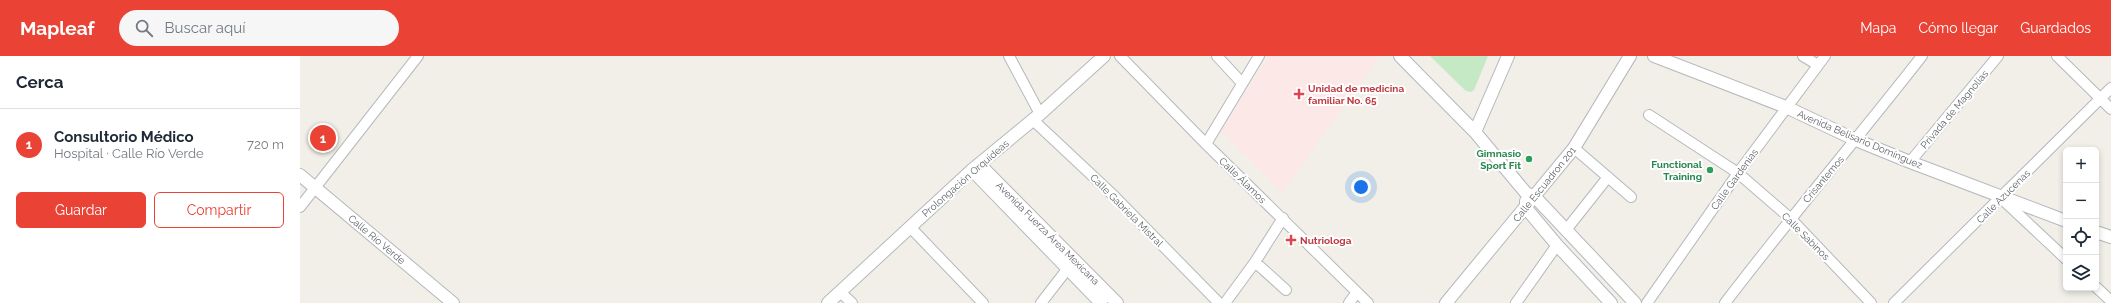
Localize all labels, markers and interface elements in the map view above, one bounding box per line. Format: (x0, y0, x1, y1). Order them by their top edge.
search box (119, 10, 399, 46)
text: Mapleaf (20, 17, 95, 39)
icon: search (133, 17, 155, 39)
text: Buscar aquí (165, 19, 245, 37)
text: Mapa (1860, 20, 1896, 36)
text: Cómo llegar (1918, 20, 1998, 36)
text: Guardados (2020, 20, 2091, 36)
street label: Privada de Magnolias (1918, 68, 1990, 151)
text: Cerca (16, 72, 64, 92)
place label: Unidad de medicina familiar No. 65 (1308, 83, 1404, 106)
marker: Unidad de medicina familiar No. 65 (1293, 88, 1305, 100)
street label: Avenida Belisario Domínguez (1796, 108, 1924, 171)
pin: 1 (310, 123, 336, 153)
text: Consultorio Médico (54, 128, 194, 146)
text: 1 (26, 137, 32, 152)
text: 720 m (247, 137, 284, 152)
street label: Prolongación Orquídeas (920, 138, 1011, 219)
street label: Calle Escuadron 201 (1511, 144, 1579, 224)
text: Hospital · Calle Río Verde (54, 146, 204, 161)
street label: Calle Gardenias (1709, 147, 1760, 212)
map controls (2063, 147, 2099, 291)
button: + (2063, 147, 2099, 183)
place label: Gimnasio Sport Fit (1477, 148, 1521, 171)
marker: Gimnasio Sport Fit (1524, 154, 1534, 164)
street label: Crisantemos (1801, 154, 1846, 205)
street label: Calle Álamos (1217, 155, 1268, 206)
place label: Functional Training (1651, 159, 1703, 182)
marker: Functional Training (1705, 165, 1715, 175)
street label: Calle Azucenas (1974, 167, 2032, 225)
street label: Calle Gabriela Mistral (1088, 172, 1165, 249)
your location (1351, 177, 1371, 197)
street label: Avenida Fuerza Área Mexicana (994, 180, 1101, 287)
button: − (2063, 183, 2099, 219)
button: Guardar (16, 192, 146, 228)
button: Compartir (154, 192, 284, 228)
street label: Calle Sabinos (1780, 210, 1832, 263)
street label: Calle Río Verde (346, 213, 407, 266)
button: locate (2063, 219, 2099, 255)
marker: Nutriologa (1285, 234, 1297, 246)
place label: Nutriologa (1300, 235, 1352, 246)
button: layers (2063, 255, 2099, 291)

